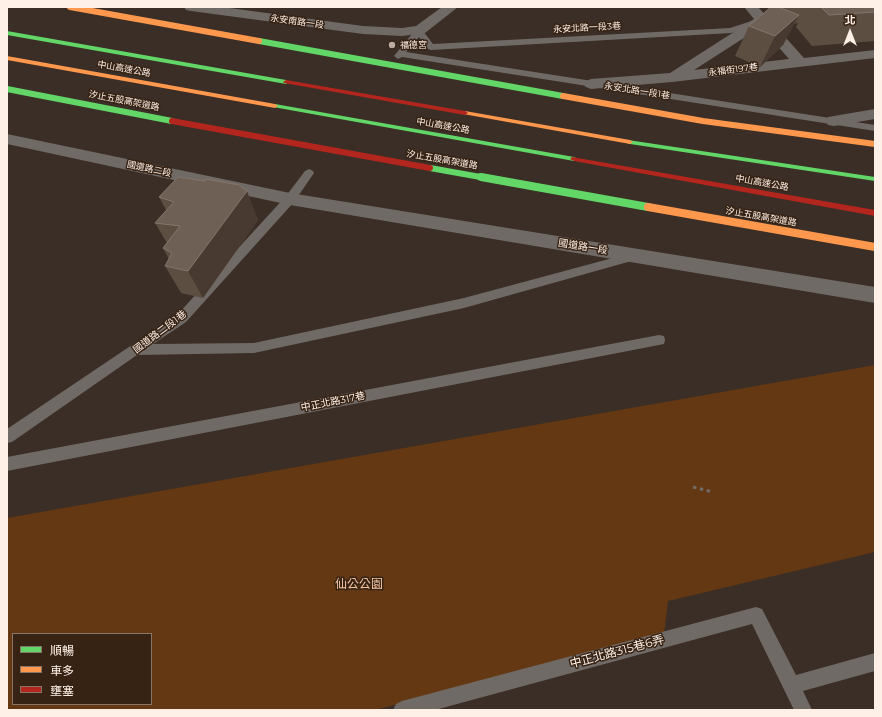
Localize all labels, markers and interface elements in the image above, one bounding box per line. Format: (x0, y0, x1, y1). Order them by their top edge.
north arrow (830, 12, 870, 52)
street label: 永安南路一段 (270, 13, 324, 31)
text: 北 (845, 13, 856, 27)
street label: 永安北路一段3巷 (553, 21, 621, 35)
marker: 福德宮 (387, 40, 397, 50)
place label: 福德宮 (400, 40, 427, 50)
street label: 中山高速公路 (96, 59, 152, 79)
street label: 永福街197巷 (708, 62, 758, 78)
street label: 永安北路一段1巷 (603, 80, 671, 102)
street label: 汐止五股高架道路 (88, 89, 160, 113)
street label: 中山高速公路 (415, 116, 471, 136)
street label: 汐止五股高架道路 (406, 148, 478, 172)
street label: 國道路二段 (126, 159, 172, 179)
street label: 中山高速公路 (734, 173, 790, 193)
street label: 汐止五股高架道路 (725, 205, 797, 229)
street label: 國道路一段 (557, 237, 609, 257)
street label: 國道路二段1巷 (131, 308, 189, 356)
street label: 中正北路317巷 (300, 390, 366, 414)
park label: 仙公公園 (335, 577, 383, 591)
street label: 中正北路315巷6弄 (568, 632, 666, 672)
legend (12, 633, 152, 705)
text: 順暢 (50, 643, 74, 658)
text: 車多 (50, 663, 74, 678)
text: 壅塞 (50, 683, 74, 698)

